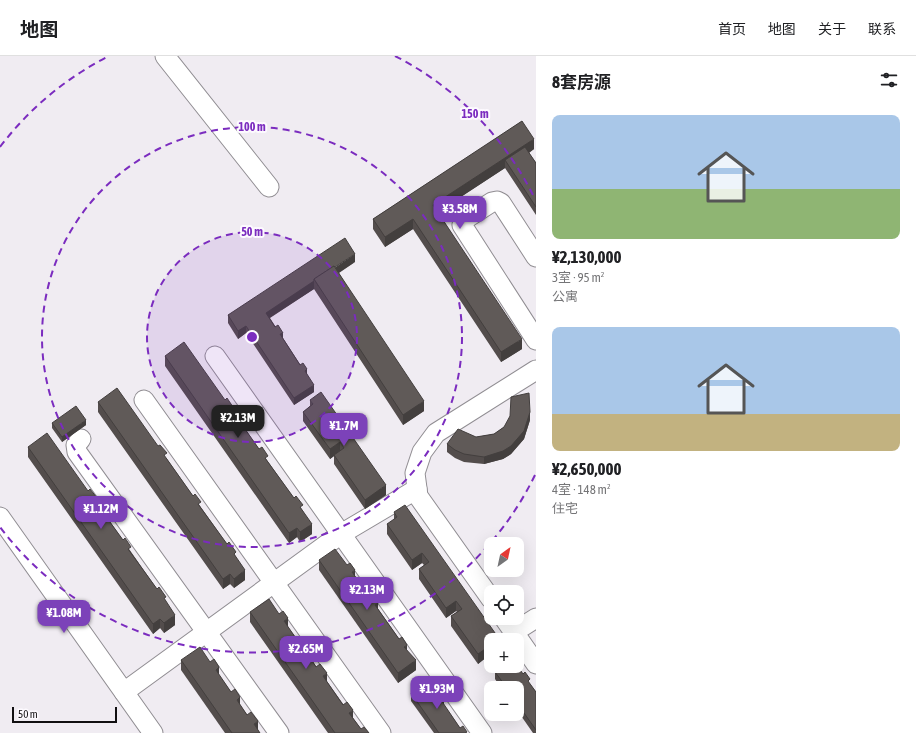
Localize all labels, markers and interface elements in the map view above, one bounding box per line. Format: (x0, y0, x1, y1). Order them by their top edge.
text: 地图 (20, 18, 58, 40)
text: 首页 (718, 21, 746, 37)
text: 地图 (768, 21, 796, 37)
text: 关于 (818, 21, 846, 37)
text: 联系 (868, 21, 896, 37)
icon: filters (878, 69, 900, 91)
text: 8套房源 (552, 72, 611, 92)
text: 150 m (461, 107, 489, 121)
text: 100 m (238, 120, 266, 134)
icon: home (690, 141, 762, 213)
pin: ¥3.58M (427, 196, 493, 230)
text: ¥3.58M (442, 201, 478, 216)
text: 50 m (241, 225, 263, 239)
text: ¥2,130,000 (552, 247, 622, 267)
text: 3室 · 95 m² (552, 270, 604, 285)
text: 公寓 (552, 289, 578, 304)
centre of rings (245, 330, 259, 344)
icon: home (690, 353, 762, 425)
pin: ¥2.13M (205, 405, 271, 439)
text: ¥2.13M (220, 410, 256, 425)
pin: ¥1.7M (316, 413, 372, 447)
text: ¥1.7M (329, 418, 359, 433)
text: ¥2,650,000 (552, 459, 622, 479)
text: 4室 · 148 m² (552, 482, 611, 497)
pin: ¥1.12M (68, 496, 134, 530)
text: ¥1.12M (83, 501, 119, 516)
text: 住宅 (552, 501, 578, 516)
north arrow (484, 537, 524, 577)
map controls (484, 537, 524, 721)
pin: ¥2.13M (334, 577, 400, 611)
text: ¥2.13M (349, 582, 385, 597)
button: locate (484, 585, 524, 625)
pin: ¥1.08M (31, 600, 97, 634)
text: ¥1.08M (46, 605, 82, 620)
button: + (484, 633, 524, 673)
pin: ¥2.65M (273, 636, 339, 670)
text: ¥2.65M (288, 641, 324, 656)
pin: ¥1.93M (404, 676, 470, 710)
text: ¥1.93M (419, 681, 455, 696)
button: − (484, 681, 524, 721)
scale bar (12, 705, 117, 724)
text: 50 m (18, 708, 38, 720)

